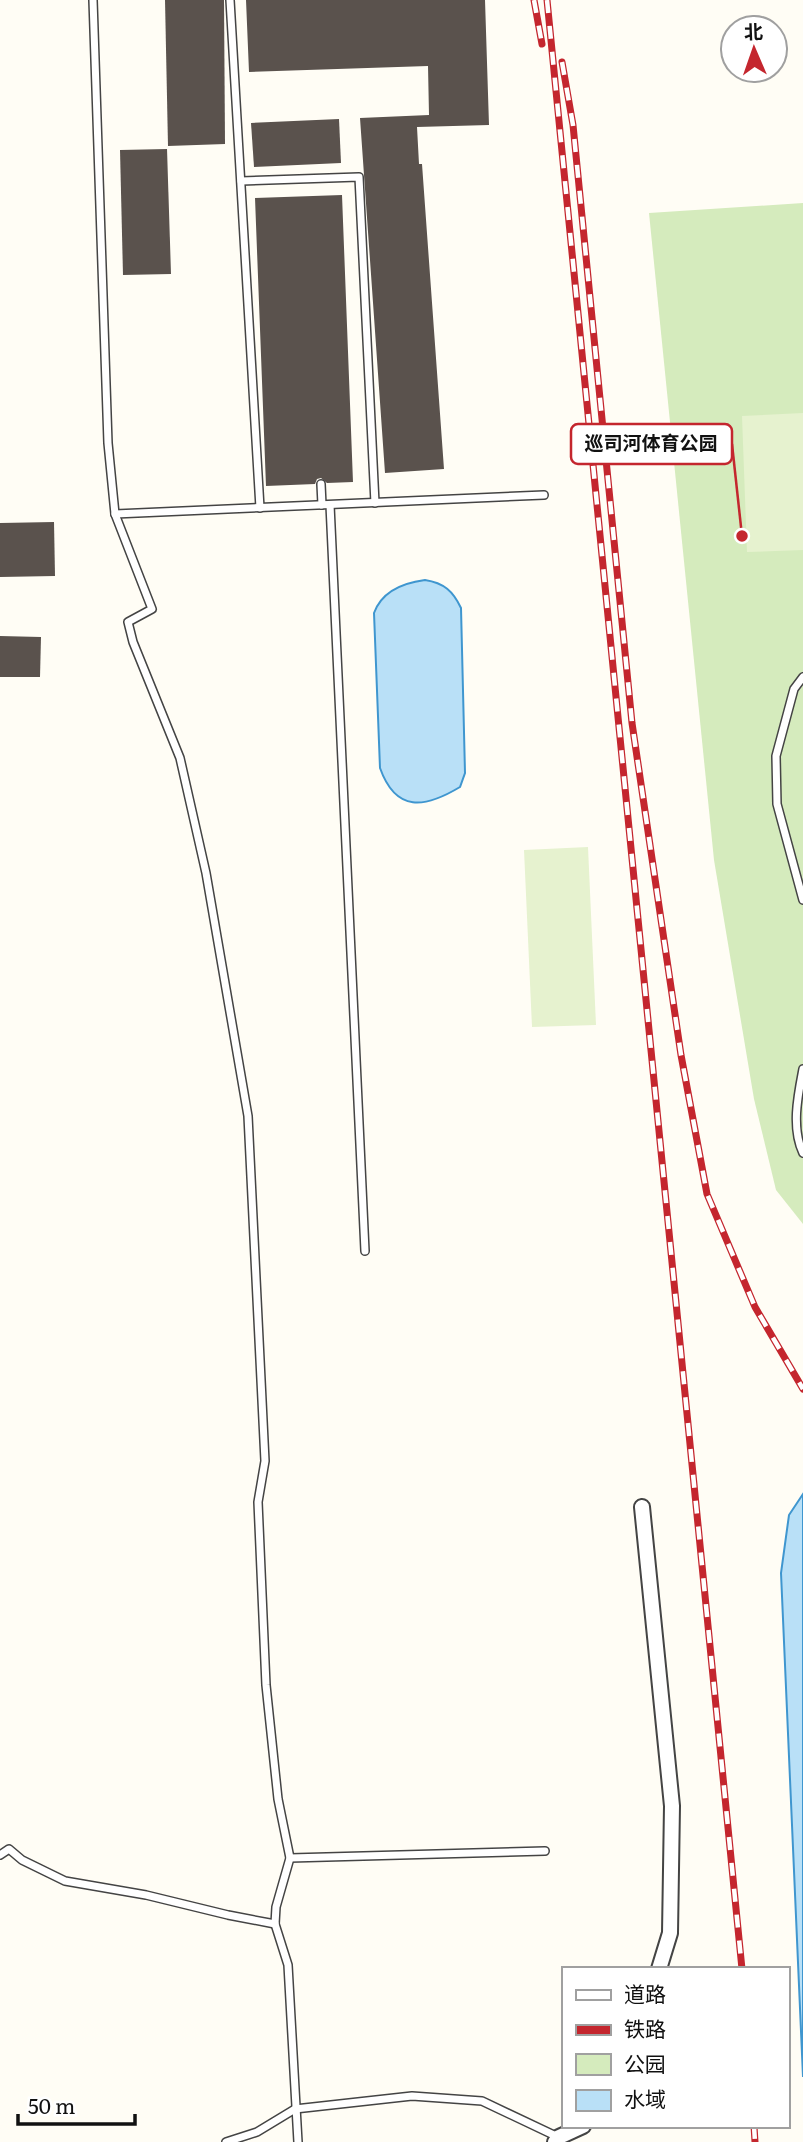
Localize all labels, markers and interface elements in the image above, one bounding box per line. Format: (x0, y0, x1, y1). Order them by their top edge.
north arrow (719, 14, 789, 84)
text: 北 (743, 17, 763, 45)
callout: 巡司河体育公园 (571, 424, 732, 464)
text: 巡司河体育公园 (584, 428, 718, 456)
legend (562, 1967, 789, 2128)
text: 道路 (624, 1977, 666, 2008)
text: 铁路 (624, 2012, 666, 2043)
text: 公园 (624, 2047, 666, 2078)
scale bar (18, 2082, 135, 2126)
text: 水域 (624, 2082, 666, 2113)
text: 50 m (28, 2089, 75, 2120)

